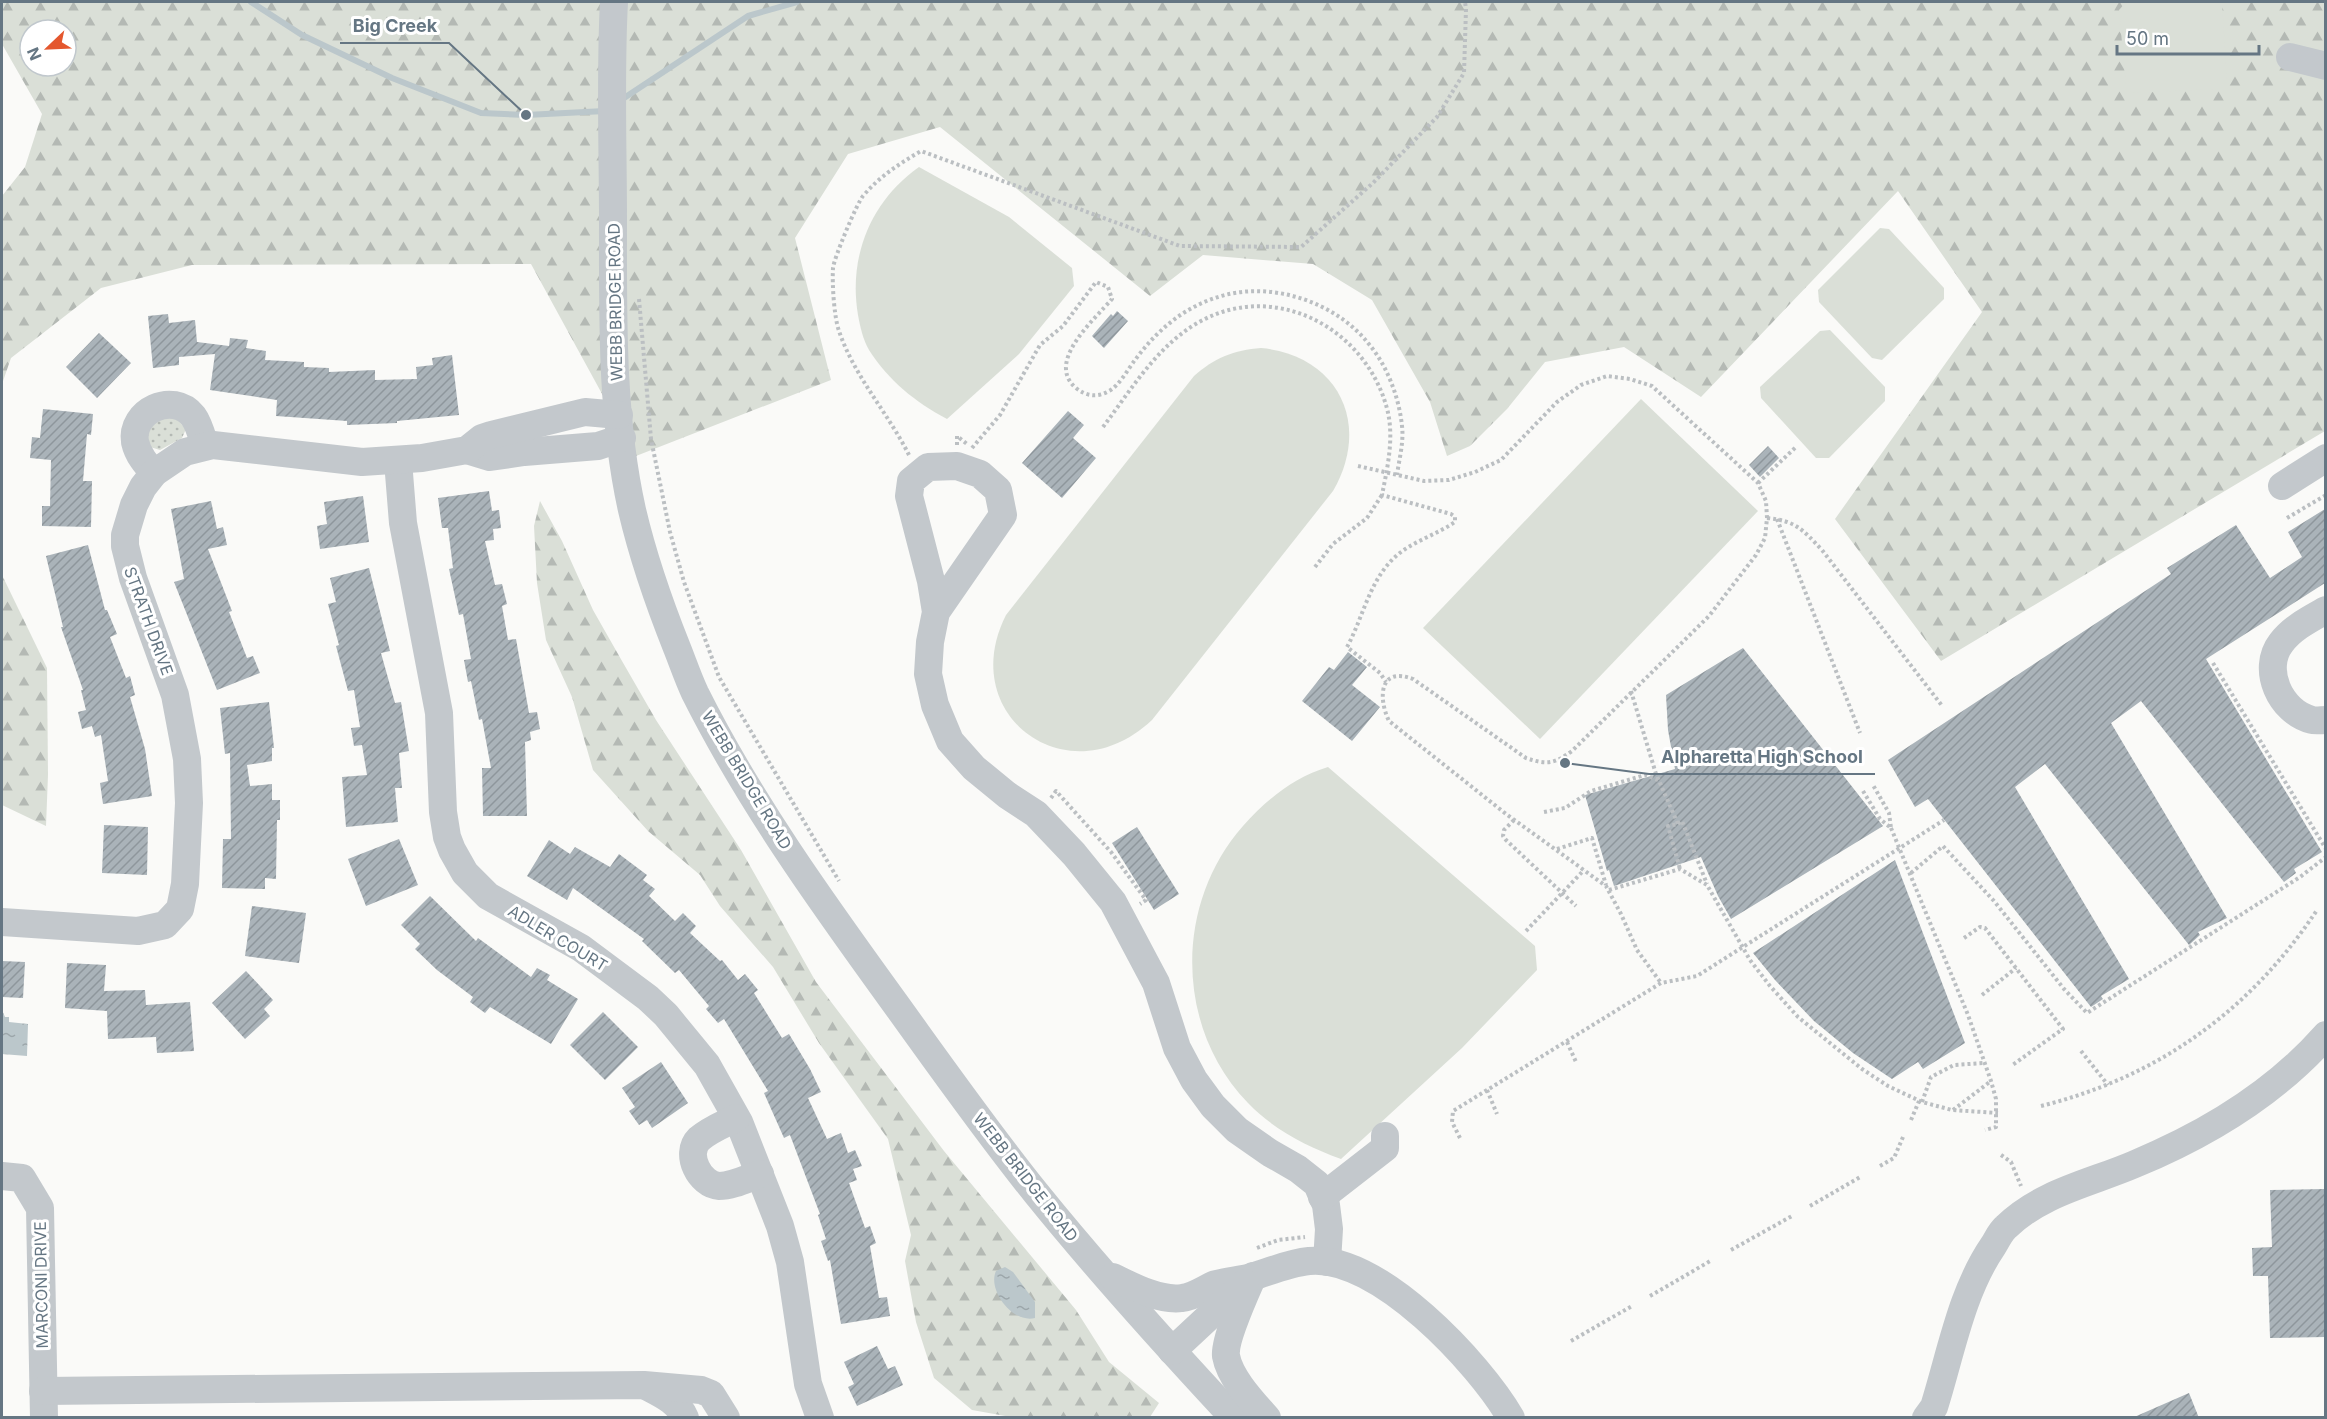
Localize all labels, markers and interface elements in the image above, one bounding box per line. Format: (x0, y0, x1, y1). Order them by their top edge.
callout: Big Creek (340, 7, 449, 43)
text: Big Creek (353, 15, 438, 36)
north arrow (18, 18, 78, 78)
scale bar (2117, 18, 2260, 56)
text: 50 m (2126, 28, 2169, 49)
text: N (23, 44, 46, 63)
street label: WEBB BRIDGE ROAD (604, 223, 626, 381)
street label: STRATH DRIVE (120, 564, 178, 678)
street label: WEBB BRIDGE ROAD (698, 707, 796, 853)
callout: Alpharetta High School (1649, 738, 1875, 774)
text: Alpharetta High School (1661, 746, 1863, 767)
street label: ADLER COURT (505, 900, 611, 976)
street label: WEBB BRIDGE ROAD (969, 1109, 1083, 1245)
street label: MARCONI DRIVE (30, 1221, 52, 1349)

